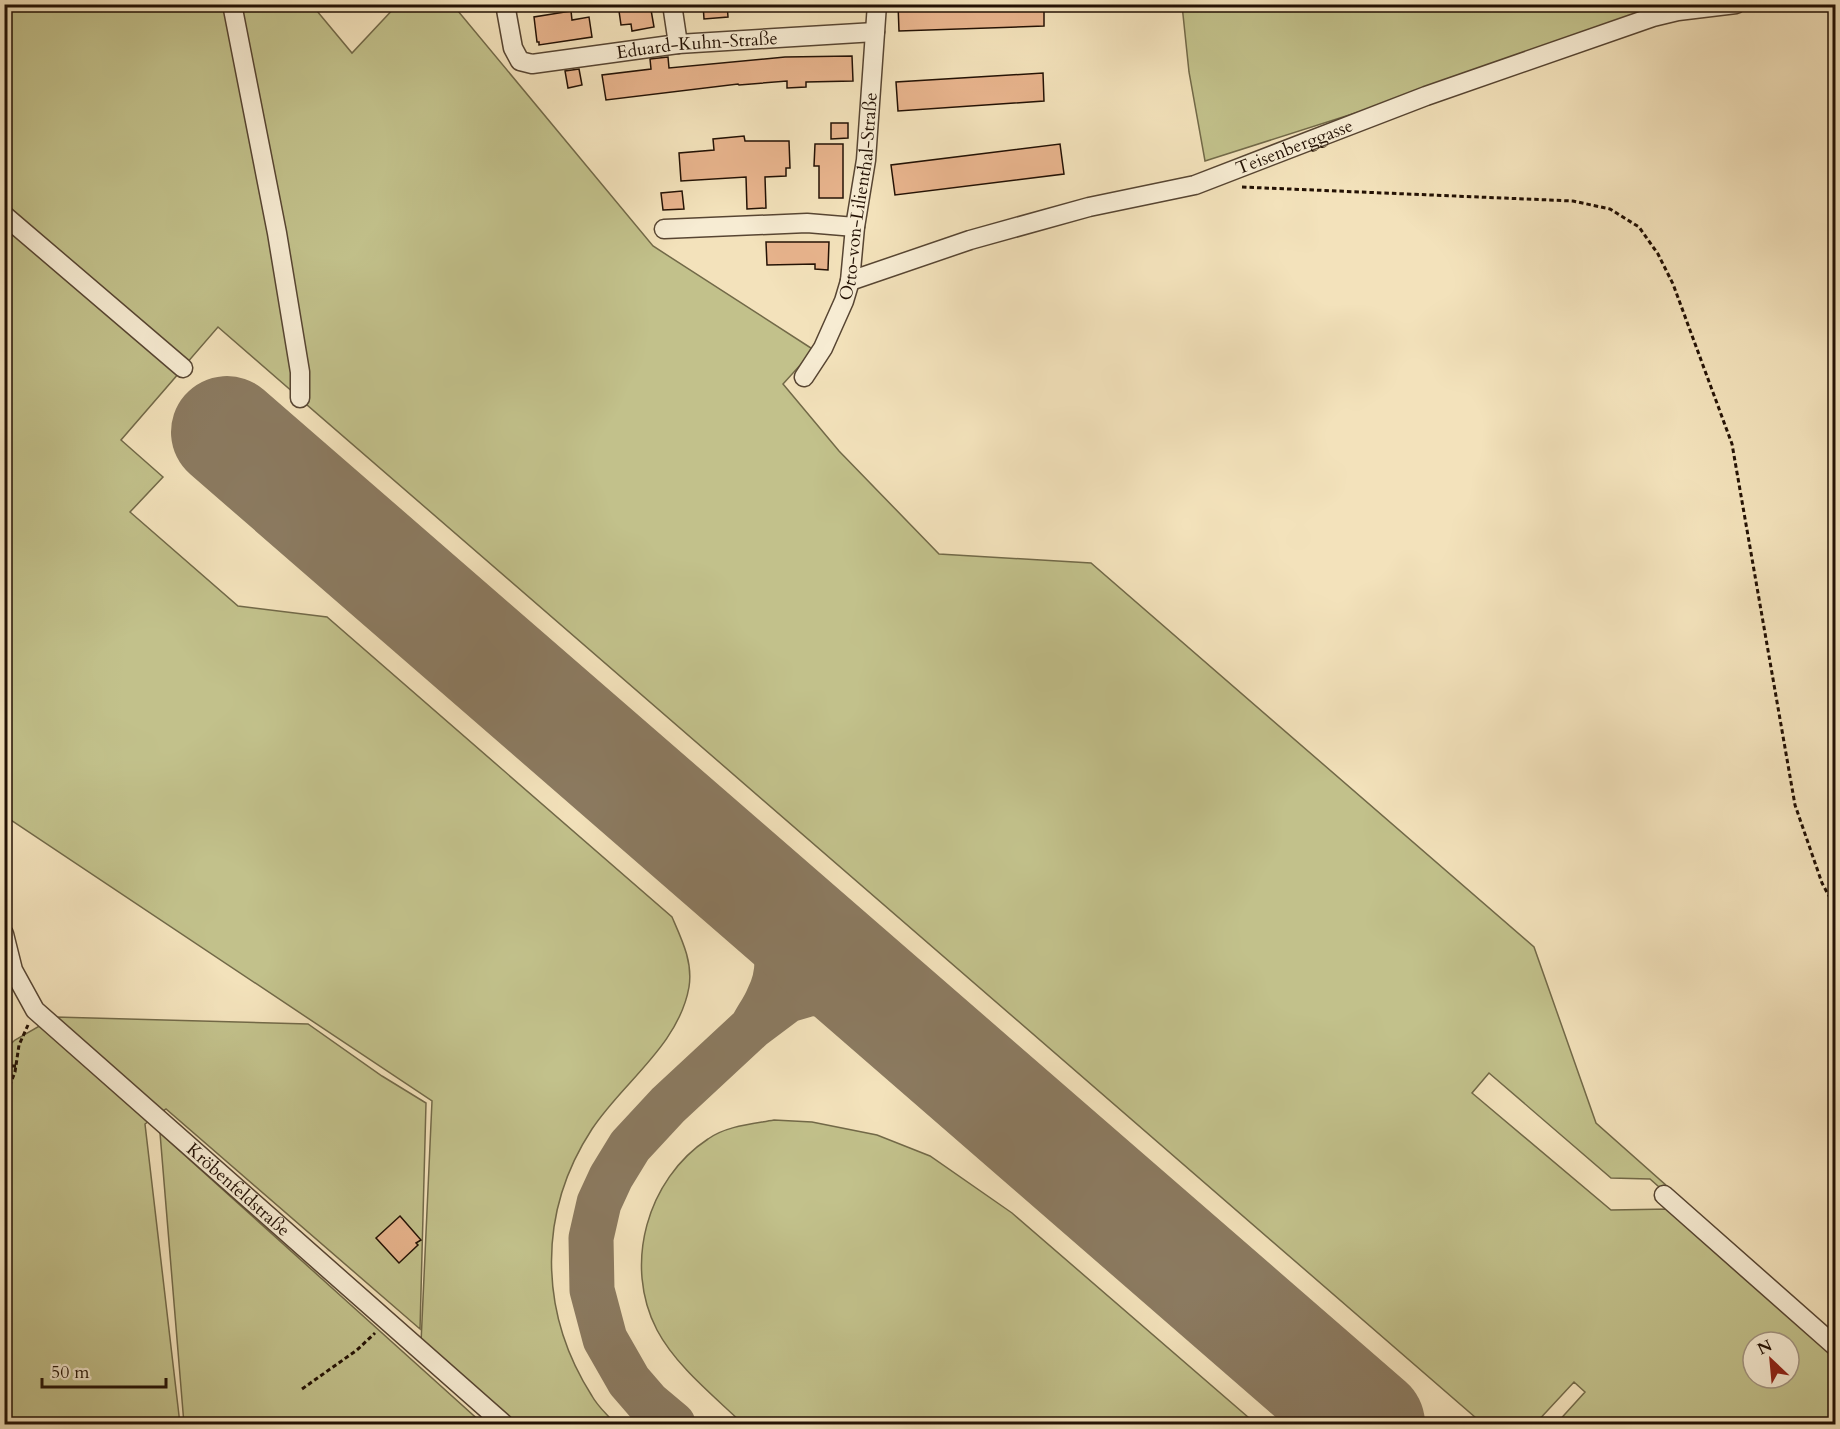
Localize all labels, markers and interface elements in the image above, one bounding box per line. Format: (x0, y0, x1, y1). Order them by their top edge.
street label: Eduard-Kuhn-Straße (615, 25, 778, 65)
street label: Otto-von-Lilienthal-Straße (832, 92, 883, 304)
street label: Teisenberggasse (1232, 113, 1356, 181)
street label: Kröbenfeldstraße (181, 1137, 296, 1242)
north arrow (1741, 1330, 1801, 1390)
text: N (1754, 1334, 1776, 1360)
scale bar (42, 1351, 166, 1389)
text: 50 m (51, 1360, 90, 1385)

